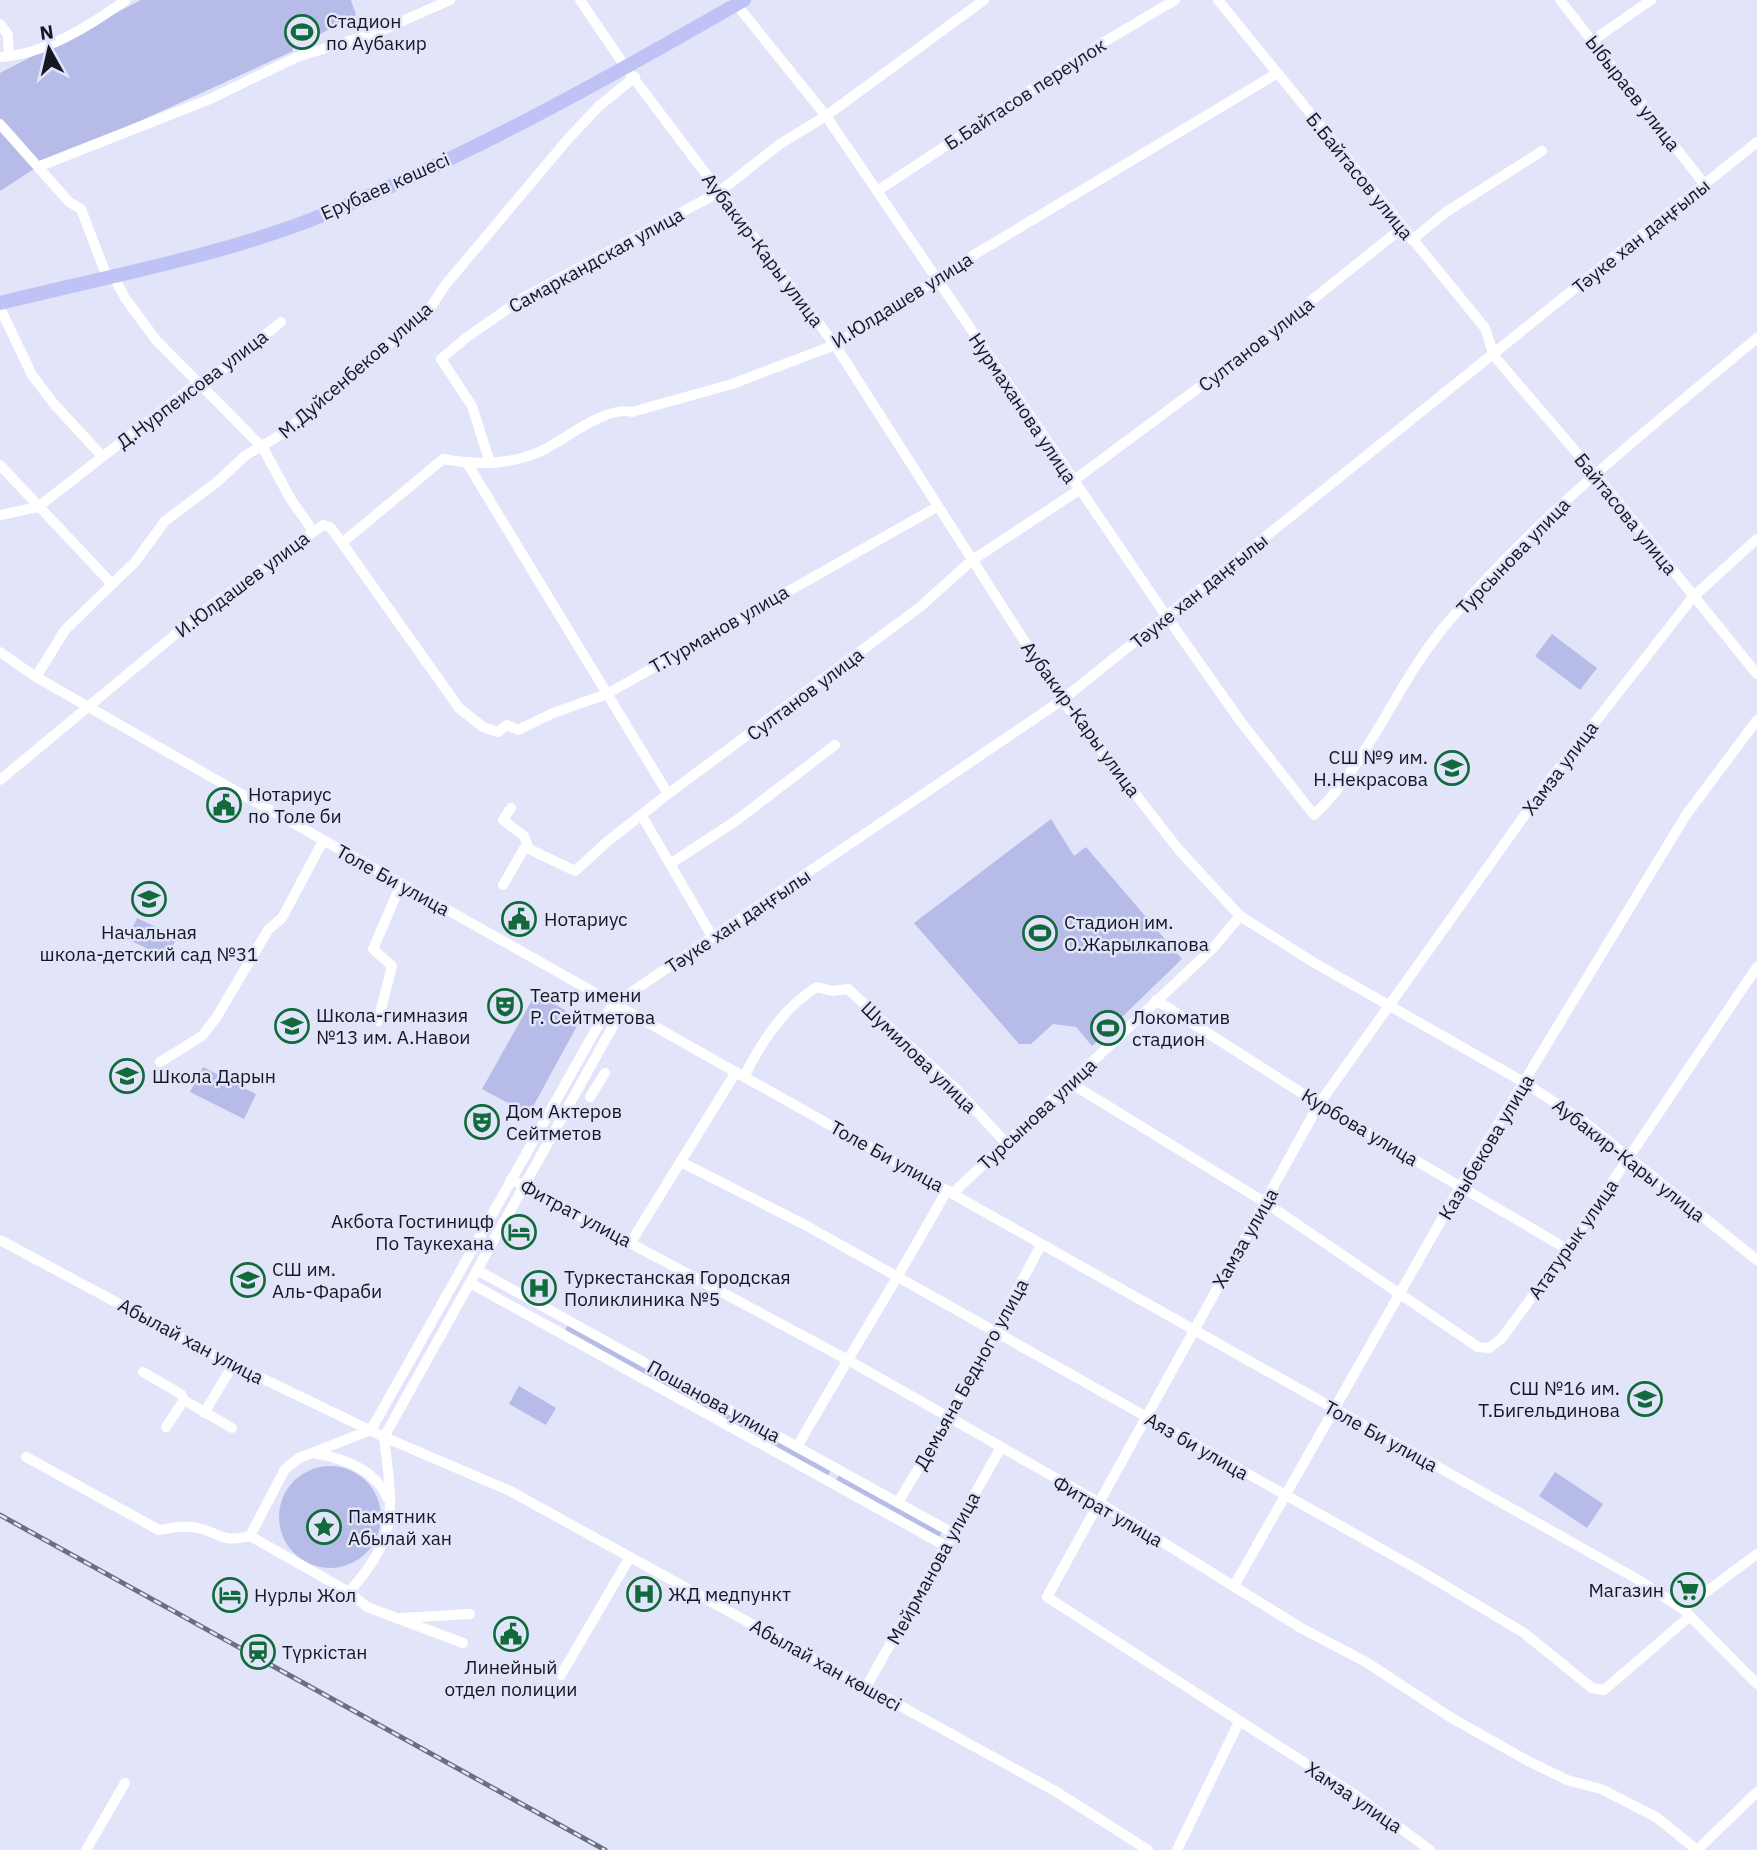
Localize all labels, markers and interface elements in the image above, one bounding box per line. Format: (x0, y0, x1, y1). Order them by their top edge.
place label: Стадион по Аубакир (326, 9, 427, 55)
sports icon: Стадион по Аубакир (283, 13, 321, 51)
north arrow (14, 14, 84, 84)
text: N (38, 19, 55, 45)
street label: Ыбыраев улица (1580, 30, 1686, 156)
street label: Б.Байтасов переулок (940, 33, 1110, 155)
street label: Б.Байтасов улица (1301, 107, 1419, 245)
street label: Ерубаев көшесі (317, 147, 453, 225)
street label: Аубакир-Кары улица (697, 168, 829, 332)
street label: Тәуке хан даңғылы (1567, 173, 1715, 299)
street label: Самаркандская улица (504, 202, 688, 318)
street label: И.Юлдашев улица (827, 247, 977, 353)
street label: Султанов улица (1193, 291, 1319, 397)
street label: М.Дуйсенбеков улица (273, 297, 437, 443)
street label: Д.Нурпеисова улица (112, 324, 272, 454)
street label: Нурмаханова улица (964, 328, 1082, 488)
street label: Байтасова улица (1569, 448, 1683, 580)
street label: Турсынова улица (1451, 492, 1575, 620)
street label: И.Юлдашев улица (170, 526, 314, 642)
street label: Тәуке хан даңғылы (1125, 528, 1273, 654)
street label: Т.Турманов улица (645, 579, 793, 679)
street label: Аубакир-Кары улица (1016, 636, 1146, 802)
street label: Султанов улица (742, 642, 868, 746)
street label: Хамза улица (1517, 716, 1603, 820)
place label: СШ №9 им. Н.Некрасова (1313, 745, 1428, 791)
school or university icon: СШ №9 им. Н.Некрасова (1433, 749, 1471, 787)
place label: Нотариус по Толе би (248, 782, 342, 828)
public building icon: Нотариус по Толе би (205, 786, 243, 824)
street label: Толе Би улица (332, 839, 454, 921)
street label: Тәуке хан даңғылы (661, 864, 815, 978)
school or university icon: Начальная школа-детский сад №31 (130, 880, 168, 918)
public building icon: Нотариус (500, 900, 538, 938)
place label: Нотариус (544, 907, 628, 931)
place label: Стадион им. О.Жарылкапова (1064, 910, 1209, 956)
sports icon: Стадион им. О.Жарылкапова (1021, 914, 1059, 952)
place label: Начальная школа-детский сад №31 (40, 920, 258, 966)
place label: Театр имени Р. Сейтметова (530, 983, 655, 1029)
theatre icon: Театр имени Р. Сейтметова (486, 987, 524, 1025)
street label: Шумилова улица (856, 996, 982, 1118)
place label: Школа-гимназия №13 им. А.Навои (316, 1003, 470, 1049)
place label: Локоматив стадион (1132, 1005, 1230, 1051)
school or university icon: Школа-гимназия №13 им. А.Навои (273, 1007, 311, 1045)
sports icon: Локоматив стадион (1089, 1009, 1127, 1047)
street label: Турсынова улица (973, 1053, 1101, 1175)
school or university icon: Школа Дарын (108, 1057, 146, 1095)
place label: Школа Дарын (152, 1064, 276, 1088)
street label: Казыбекова улица (1433, 1070, 1539, 1224)
street label: Курбова улица (1297, 1083, 1423, 1171)
street label: Аубакир-Кары улица (1548, 1093, 1710, 1227)
place label: Дом Актеров Сейтметов (506, 1099, 622, 1145)
theatre icon: Дом Актеров Сейтметов (463, 1103, 501, 1141)
street label: Толе Би улица (826, 1115, 948, 1197)
street label: Фитрат улица (516, 1174, 636, 1252)
street label: Ататурык улица (1523, 1174, 1623, 1304)
street label: Хамза улица (1207, 1184, 1283, 1292)
place label: Акбота Гостиницф По Таукехана (331, 1209, 494, 1255)
hotel icon: Акбота Гостиницф По Таукехана (500, 1213, 538, 1251)
place label: СШ им. Аль-Фараби (272, 1257, 382, 1303)
school or university icon: СШ им. Аль-Фараби (229, 1261, 267, 1299)
place label: Туркестанская Городская Поликлиника №5 (564, 1265, 791, 1311)
hospital icon: Туркестанская Городская Поликлиника №5 (520, 1269, 558, 1307)
street label: Демьяна Бедного улица (909, 1274, 1033, 1474)
street label: Абылай хан улица (114, 1293, 268, 1389)
street label: Пошанова улица (643, 1354, 785, 1448)
place label: СШ №16 им. Т.Бигельдинова (1478, 1376, 1620, 1422)
school or university icon: СШ №16 им. Т.Бигельдинова (1626, 1380, 1664, 1418)
street label: Толе Би улица (1320, 1395, 1442, 1477)
street label: Аяз би улица (1141, 1407, 1253, 1485)
street label: Фитрат улица (1049, 1470, 1167, 1552)
street label: Мейрманова улица (881, 1487, 985, 1649)
place label: Памятник Абылай хан (348, 1504, 452, 1550)
place icon: Памятник Абылай хан (305, 1508, 343, 1546)
supermarket icon: Магазин (1669, 1571, 1707, 1609)
hospital icon: ЖД медпункт (625, 1575, 663, 1613)
hotel icon: Нурлы Жол (211, 1576, 249, 1614)
place label: Магазин (1588, 1578, 1664, 1602)
place label: ЖД медпункт (668, 1582, 791, 1606)
place label: Нурлы Жол (254, 1583, 356, 1607)
street label: Абылай хан көшесі (746, 1613, 906, 1717)
public building icon: Линейный отдел полиции (492, 1615, 530, 1653)
station icon: Түркістан (239, 1633, 277, 1671)
place label: Түркістан (282, 1640, 367, 1664)
place label: Линейный отдел полиции (445, 1655, 577, 1701)
street label: Хамза улица (1301, 1756, 1407, 1838)

